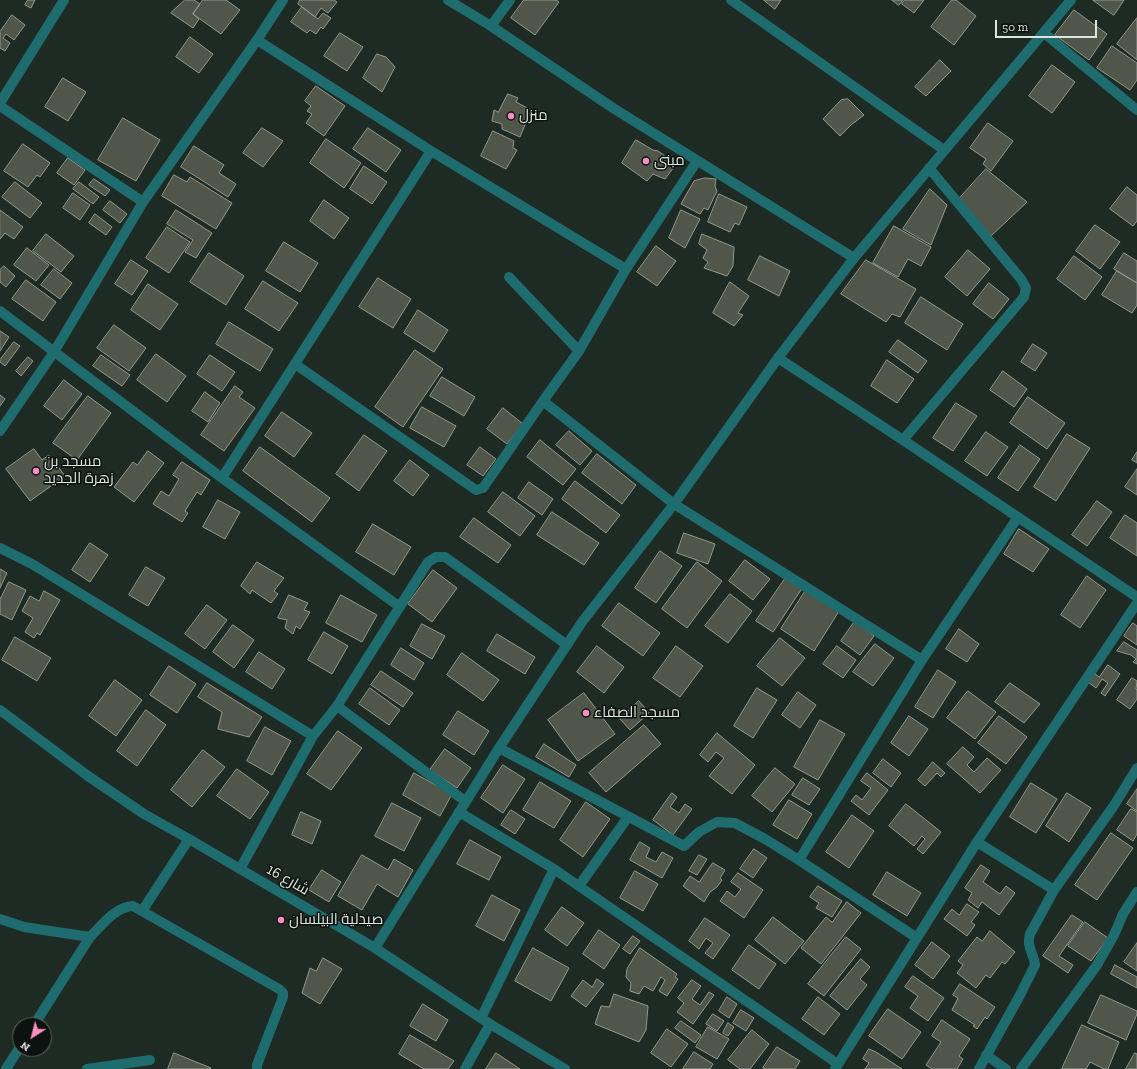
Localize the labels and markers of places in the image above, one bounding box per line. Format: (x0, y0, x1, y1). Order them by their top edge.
place label: منزل (519, 107, 548, 125)
marker: منزل (506, 111, 516, 121)
place label: مبنى (654, 152, 685, 170)
marker: مبنى (641, 156, 651, 166)
place label: مسجد بن زهرة الجديد (44, 453, 114, 488)
marker: مسجد بن زهرة الجديد (31, 466, 41, 476)
place label: مسجد الصفاء (594, 704, 680, 722)
marker: مسجد الصفاء (581, 708, 591, 718)
place label: صيدلية البيلسان (289, 911, 383, 929)
marker: صيدلية البيلسان (276, 915, 286, 925)

